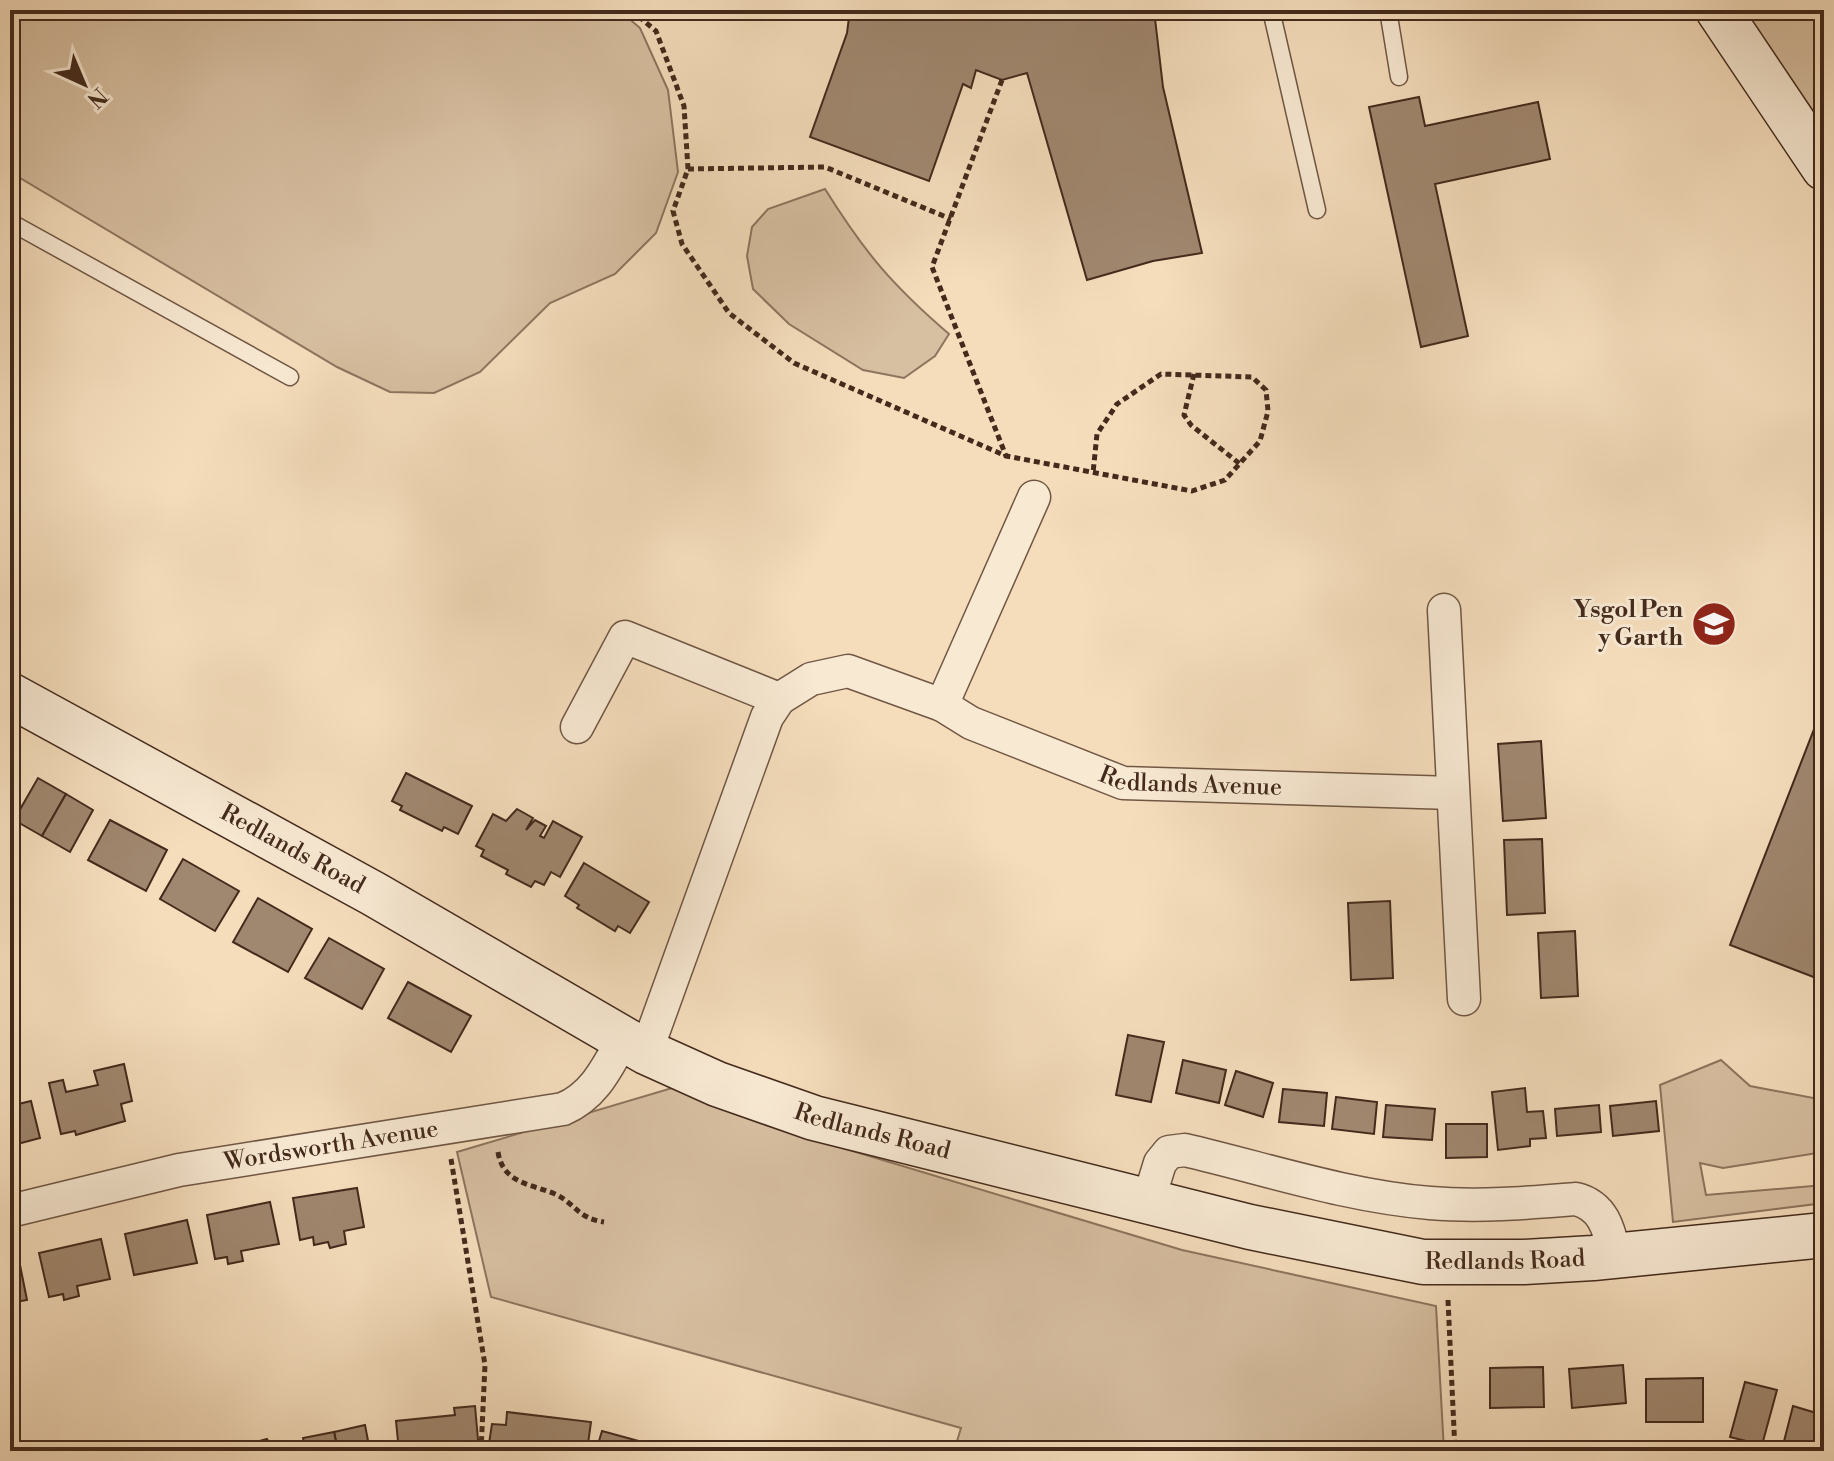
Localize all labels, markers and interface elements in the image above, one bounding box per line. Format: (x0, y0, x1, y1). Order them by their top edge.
north arrow (44, 44, 124, 124)
text: N (81, 82, 112, 113)
place label: Ysgol Pen y Garth (1573, 595, 1683, 653)
school or university icon: Ysgol Pen y Garth (1690, 600, 1738, 648)
street label: Redlands Avenue (1094, 760, 1282, 803)
street label: Redlands Road (215, 798, 370, 901)
street label: Redlands Road (790, 1097, 954, 1167)
street label: Wordsworth Avenue (221, 1114, 440, 1178)
street label: Redlands Road (1425, 1243, 1586, 1277)

